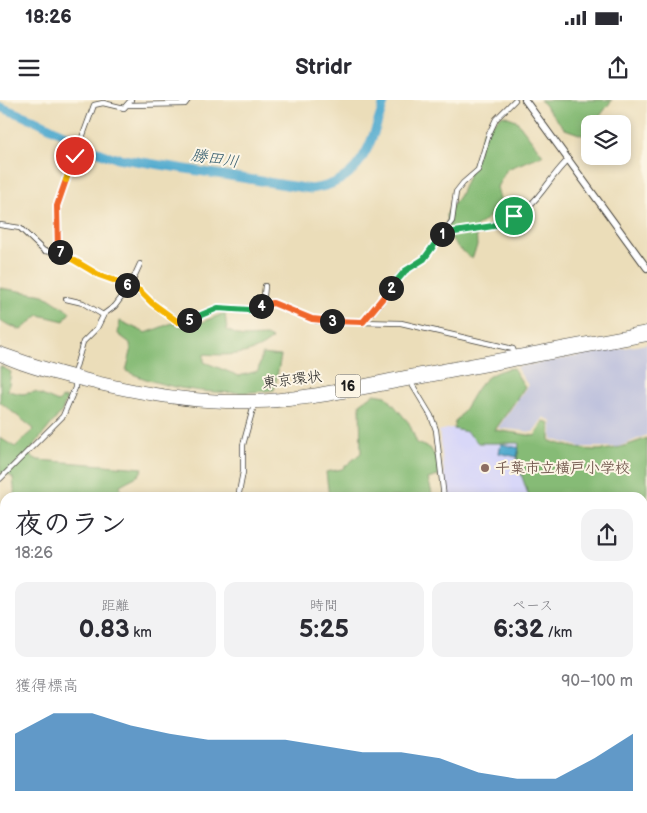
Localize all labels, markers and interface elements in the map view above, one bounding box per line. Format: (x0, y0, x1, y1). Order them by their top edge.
text: 18:26 (25, 6, 72, 29)
icon: menu (15, 54, 43, 82)
text: Stridr (295, 54, 352, 81)
icon: share (604, 54, 632, 82)
map controls (581, 115, 631, 165)
button: layers (581, 115, 631, 165)
pin (54, 135, 96, 177)
icon: check (61, 142, 89, 170)
water label: 勝田川 (190, 146, 240, 172)
pin (493, 195, 535, 237)
icon: arrive (500, 202, 528, 230)
pin: 1 (430, 222, 454, 246)
text: 1 (440, 226, 445, 243)
pin: 7 (48, 240, 72, 264)
text: 7 (57, 244, 64, 261)
pin: 6 (114, 272, 140, 298)
pin: 2 (378, 276, 404, 300)
text: 6 (123, 277, 132, 294)
text: 2 (387, 280, 396, 297)
pin: 4 (248, 294, 274, 318)
text: 4 (257, 298, 266, 315)
pin: 5 (176, 308, 202, 332)
pin: 3 (320, 308, 344, 334)
text: 5 (185, 312, 194, 329)
text: 3 (328, 313, 337, 330)
street label: 東京環状 (261, 367, 323, 393)
road number: 16 (336, 374, 360, 398)
place label: 千葉市立横戸小学校 (495, 459, 630, 478)
marker: 千葉市立横戸小学校 (479, 462, 491, 474)
text: 夜のラン (15, 508, 127, 541)
button: share (581, 509, 633, 561)
text: 18:26 (15, 544, 53, 563)
text: 距離 (101, 597, 129, 614)
text: 時間 (310, 597, 338, 614)
text: ペース (512, 597, 553, 614)
text: 0.83 (79, 614, 130, 645)
text: 5:25 (299, 614, 349, 645)
text: 6:32 (493, 614, 544, 645)
text: km (130, 624, 152, 641)
text: /km (544, 624, 572, 641)
text: 90–100 m (561, 672, 633, 691)
text: 獲得標高 (15, 677, 79, 696)

